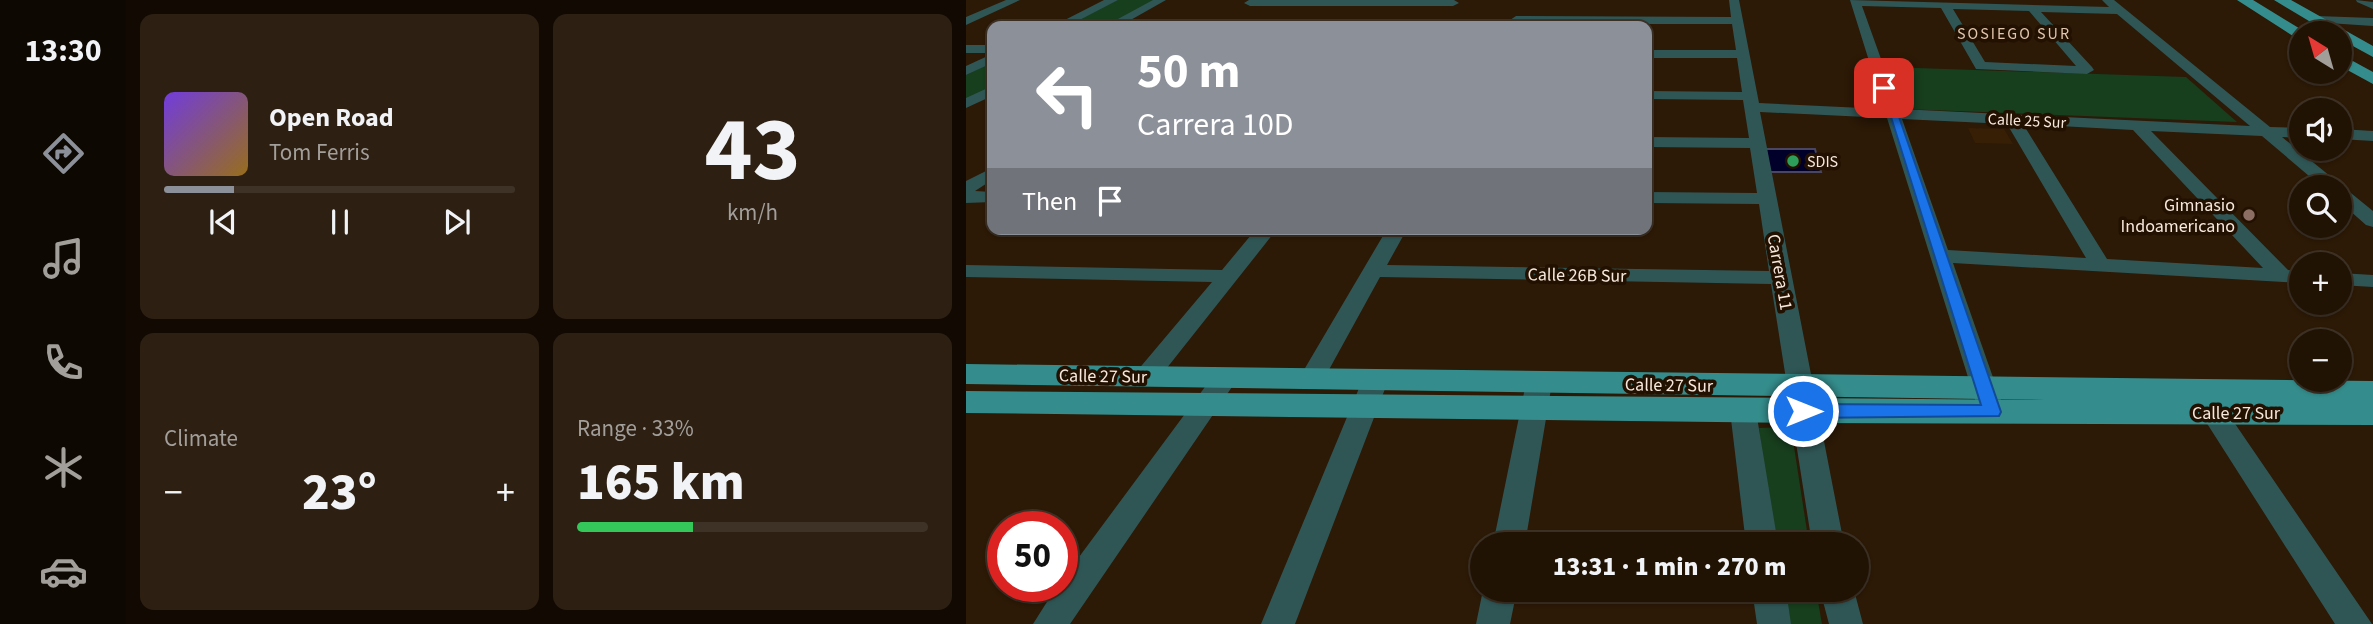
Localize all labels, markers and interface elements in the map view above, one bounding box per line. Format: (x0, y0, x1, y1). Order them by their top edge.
north arrow (2289, 21, 2352, 84)
map controls (2289, 21, 2352, 392)
district label: SOSIEGO SUR (1957, 23, 2071, 45)
text: 13:30 (24, 28, 102, 74)
text: 50 m (1137, 37, 1241, 107)
icon: left (1022, 49, 1113, 140)
pin (1854, 58, 1914, 118)
icon: arrive (1865, 69, 1903, 107)
text: 43 (704, 86, 801, 215)
button: sound (2289, 98, 2352, 161)
text: Open Road (269, 99, 394, 136)
text: Carrera 10D (1137, 102, 1294, 148)
street label: Calle 25 Sur (1987, 108, 2067, 134)
icon: directions (39, 129, 88, 178)
text: Tom Ferris (269, 136, 370, 169)
place label: SDIS (1807, 151, 1838, 173)
marker: SDIS (1785, 153, 1801, 169)
button: search (2289, 175, 2352, 238)
icon: arrive (1091, 182, 1129, 220)
text: Then (1022, 183, 1077, 220)
place label: Gimnasio Indoamericano (2121, 193, 2235, 239)
text: km/h (727, 196, 778, 229)
icon: previous (204, 203, 242, 241)
icon: pause (321, 203, 359, 241)
icon: next (438, 203, 476, 241)
marker: Gimnasio Indoamericano (2241, 207, 2257, 223)
street label: Carrera 11 (1761, 232, 1799, 312)
icon: music (39, 234, 88, 283)
button: + (2289, 252, 2352, 315)
street label: Calle 26B Sur (1527, 262, 1627, 289)
button: − (2289, 329, 2352, 392)
icon: phone (39, 338, 88, 387)
street label: Calle 27 Sur (1059, 363, 1148, 390)
street label: Calle 27 Sur (1625, 372, 1714, 399)
position arrow (1766, 374, 1840, 448)
street label: Calle 27 Sur (2192, 401, 2281, 426)
text: Range · 33% (577, 412, 694, 445)
text: Climate (164, 422, 238, 455)
icon: climate (39, 443, 88, 492)
text: 165 km (577, 446, 745, 520)
text: 23° (302, 456, 377, 530)
text: − (164, 466, 183, 520)
text: + (496, 466, 515, 520)
speed limit sign: 50 (987, 511, 1078, 602)
icon: car (39, 547, 88, 596)
text: 13:31 · 1 min · 270 m (1553, 548, 1786, 585)

